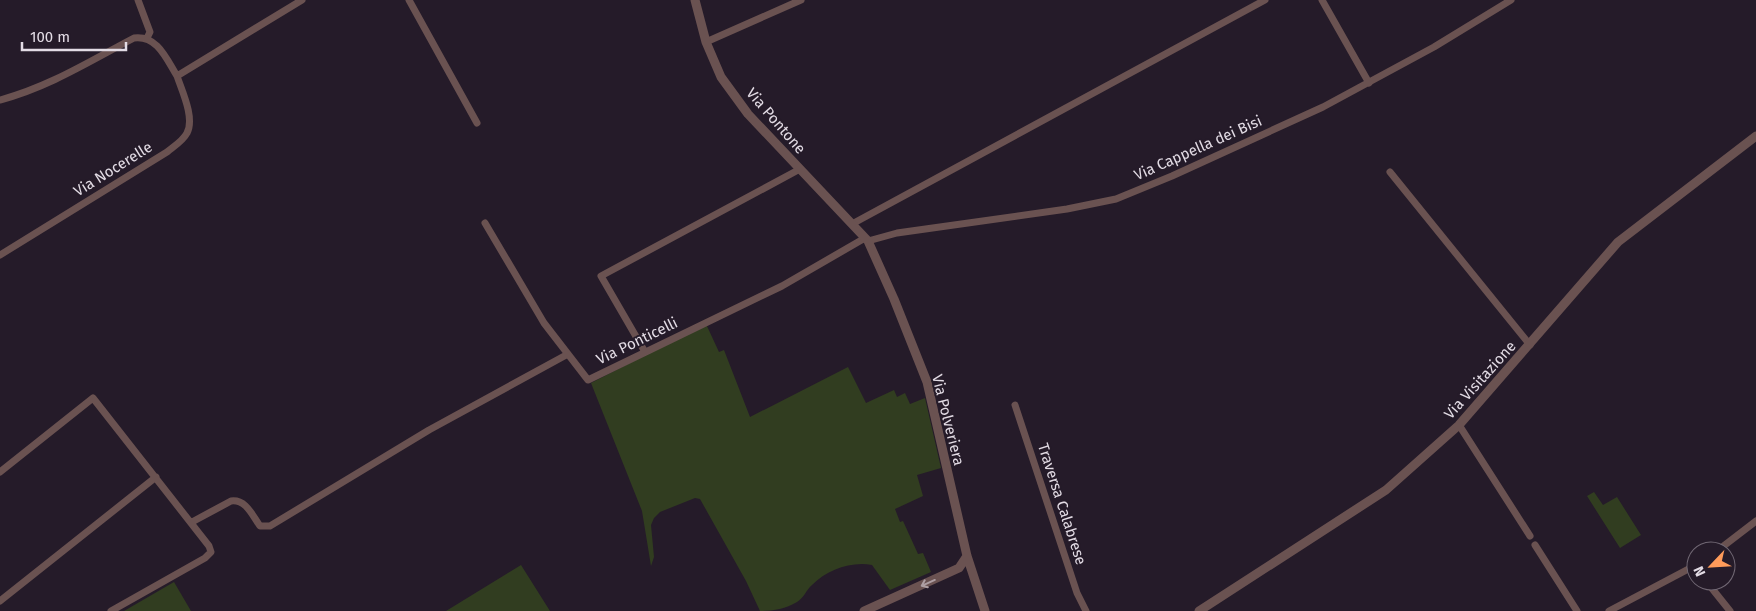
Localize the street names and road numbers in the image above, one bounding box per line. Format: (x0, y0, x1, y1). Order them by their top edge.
street label: Via Pontone (742, 84, 810, 158)
street label: Via Cappella dei Bisi (1131, 112, 1265, 184)
street label: Via Nocerelle (70, 138, 156, 200)
street label: Via Ponticelli (593, 314, 681, 368)
street label: Via Visitazione (1440, 337, 1520, 423)
street label: Via Polveriera (928, 373, 968, 467)
street label: Traversa Calabrese (1034, 441, 1090, 567)

